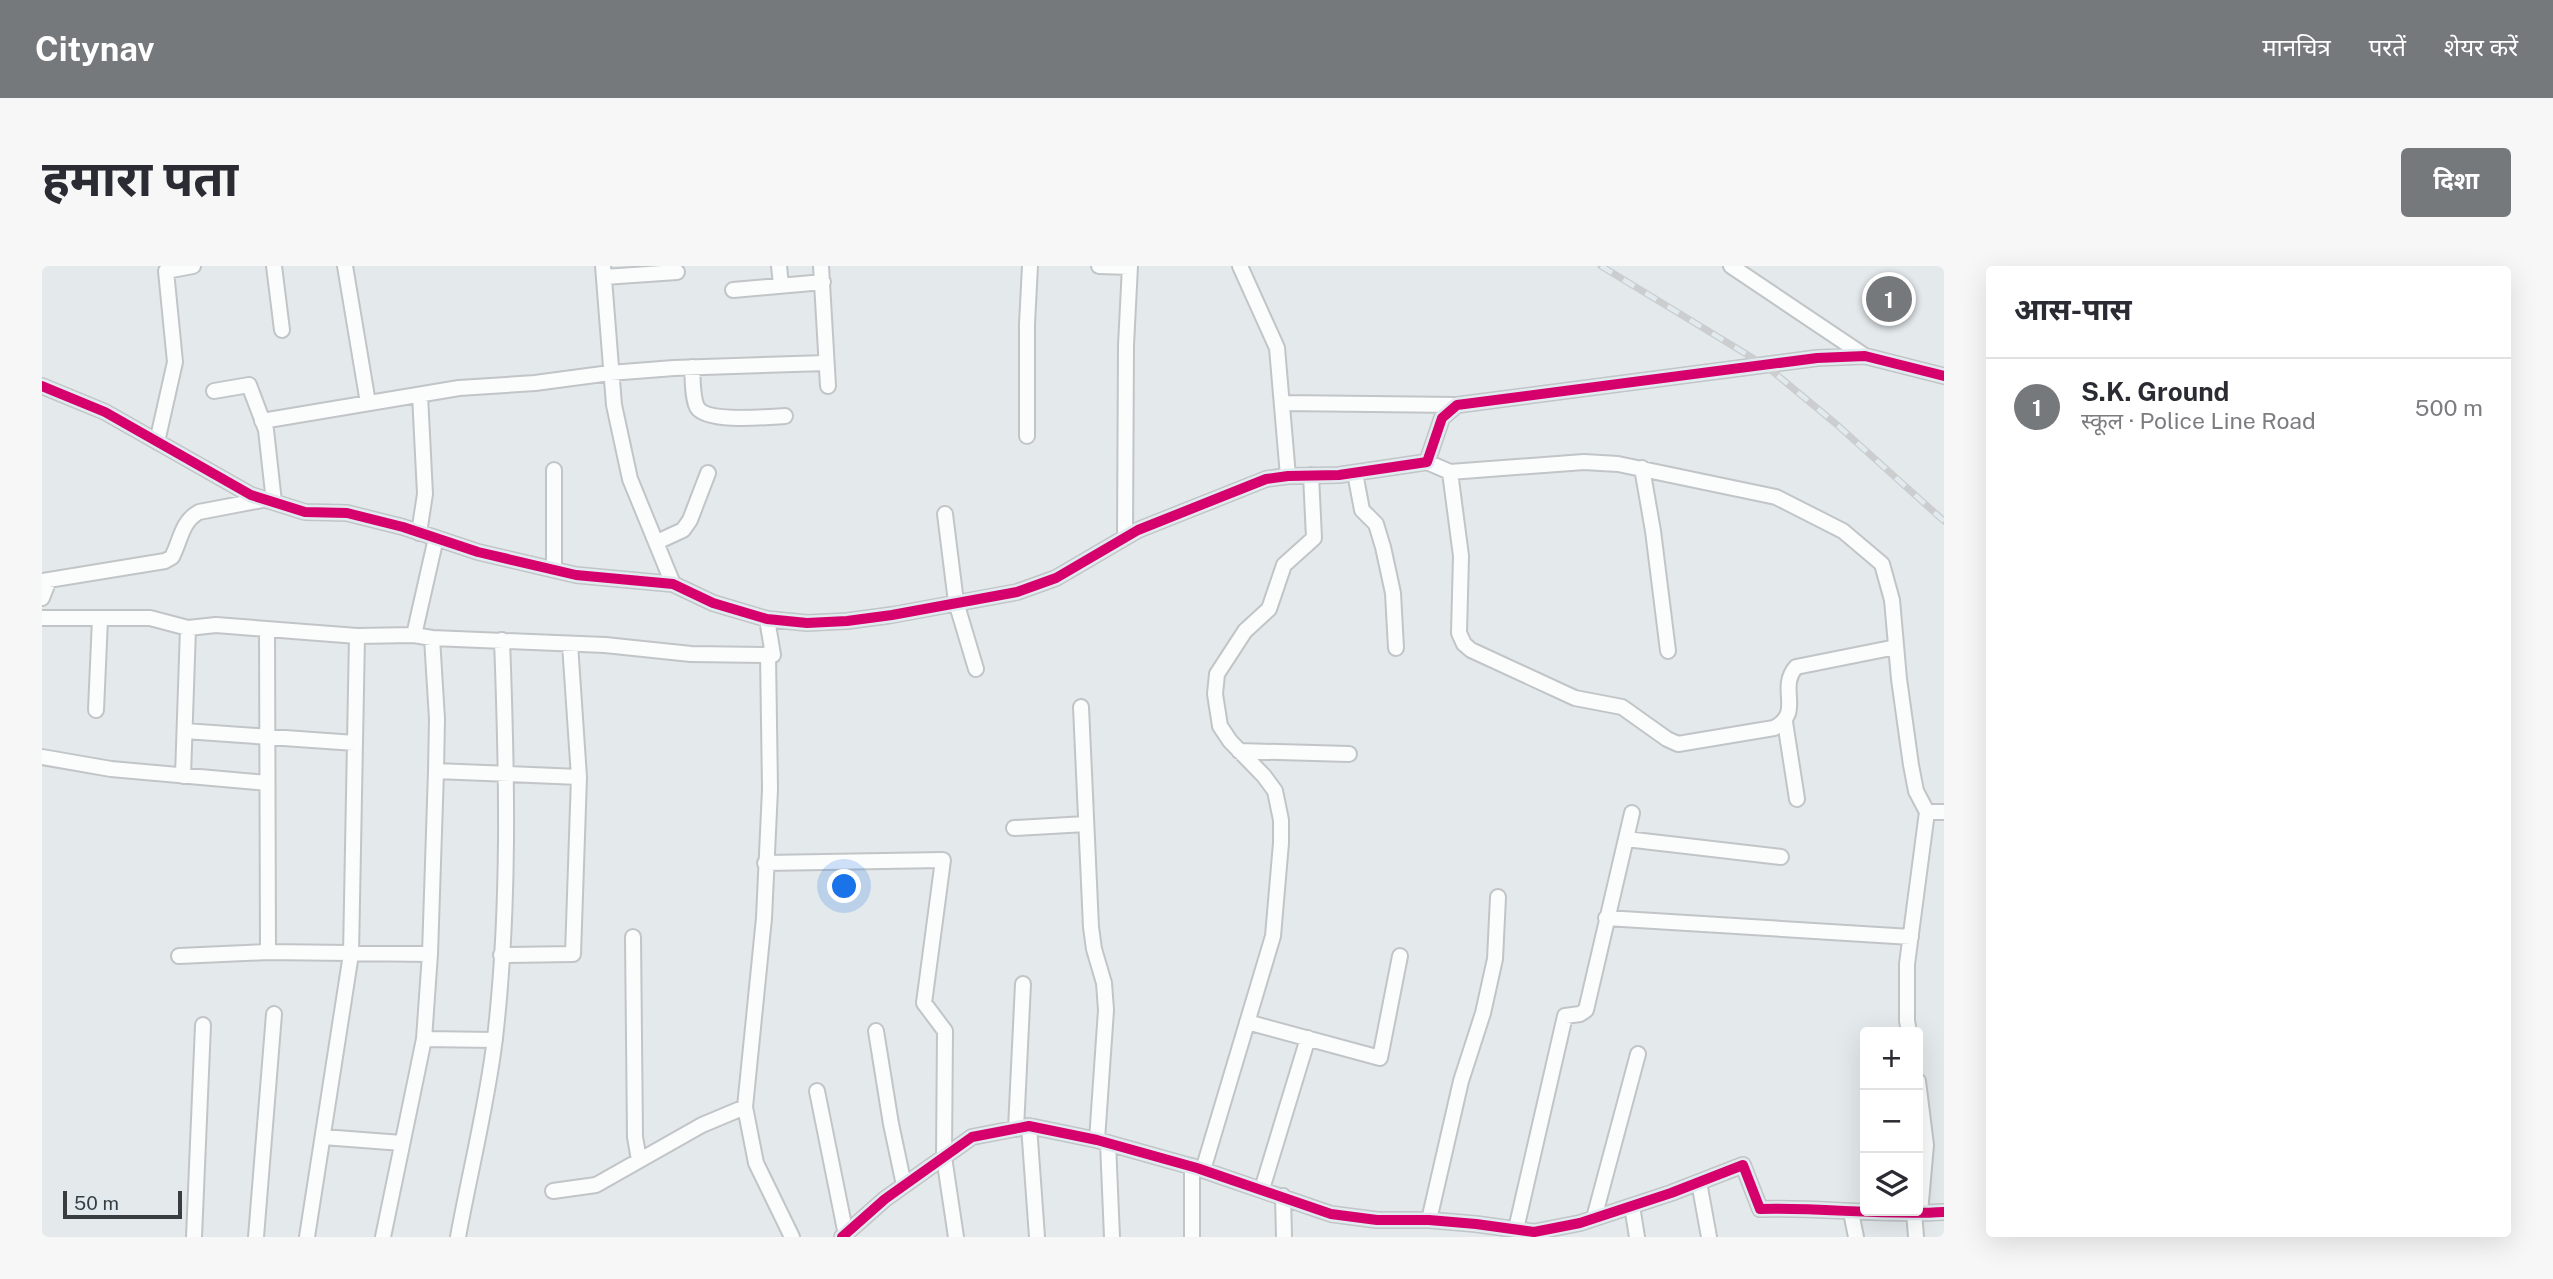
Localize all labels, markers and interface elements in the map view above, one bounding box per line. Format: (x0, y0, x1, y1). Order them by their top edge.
text: Citynav (35, 30, 155, 68)
text: मानचित्र (2262, 33, 2331, 61)
text: परतें (2369, 33, 2406, 61)
text: शेयर करें (2444, 33, 2518, 61)
button: दिशा (2401, 148, 2511, 217)
text: हमारा पता (42, 149, 238, 207)
pin: 1 (1866, 273, 1912, 325)
text: आस-पास (2014, 291, 2132, 327)
text: S.K. Ground (2081, 376, 2229, 407)
text: 1 (2032, 394, 2042, 421)
text: 500 m (2415, 394, 2483, 421)
text: स्कूल · Police Line Road (2081, 407, 2316, 434)
your location (827, 869, 861, 903)
map controls (1860, 1027, 1923, 1216)
button: + (1860, 1027, 1923, 1090)
button: − (1860, 1090, 1923, 1153)
button: layers (1860, 1153, 1923, 1216)
scale bar (63, 1188, 182, 1220)
text: 50 m (74, 1192, 119, 1214)

